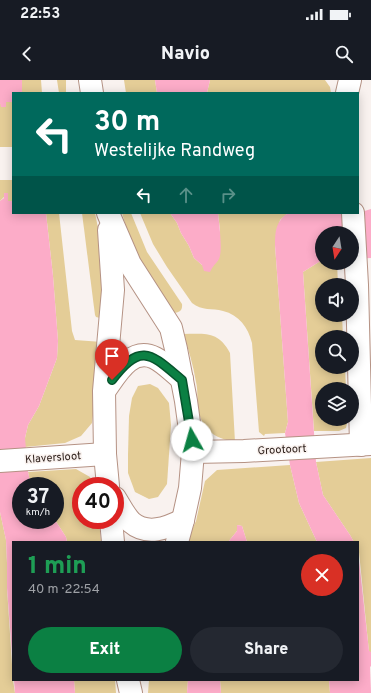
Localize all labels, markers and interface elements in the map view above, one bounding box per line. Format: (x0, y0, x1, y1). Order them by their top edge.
text: 22:53 (20, 5, 60, 24)
icon: back (16, 43, 38, 65)
text: Navio (161, 43, 210, 66)
icon: search (333, 43, 355, 65)
text: 30 m (94, 105, 160, 141)
icon: left (28, 108, 80, 160)
text: Westelijke Randweg (94, 140, 255, 163)
icon: left (133, 184, 155, 206)
icon: ahead (175, 184, 197, 206)
icon: right (217, 184, 239, 206)
north arrow (315, 226, 359, 270)
map controls (315, 226, 359, 426)
button: sound (315, 278, 359, 322)
button: search (315, 330, 359, 374)
pin (95, 339, 129, 380)
icon: arrive (101, 345, 123, 367)
button: layers (315, 382, 359, 426)
position arrow (171, 419, 213, 461)
street label: Grootoort (257, 442, 307, 458)
street label: Klaversloot (25, 449, 82, 467)
speed limit sign: 40 (72, 477, 124, 529)
text: 37 (27, 485, 49, 511)
text: km/h (26, 506, 50, 519)
text: 1 min (28, 552, 87, 582)
button: close (301, 554, 343, 596)
text: 40 m · 22:54 (28, 582, 100, 598)
button: Exit (28, 627, 182, 673)
button: Share (190, 627, 343, 673)

